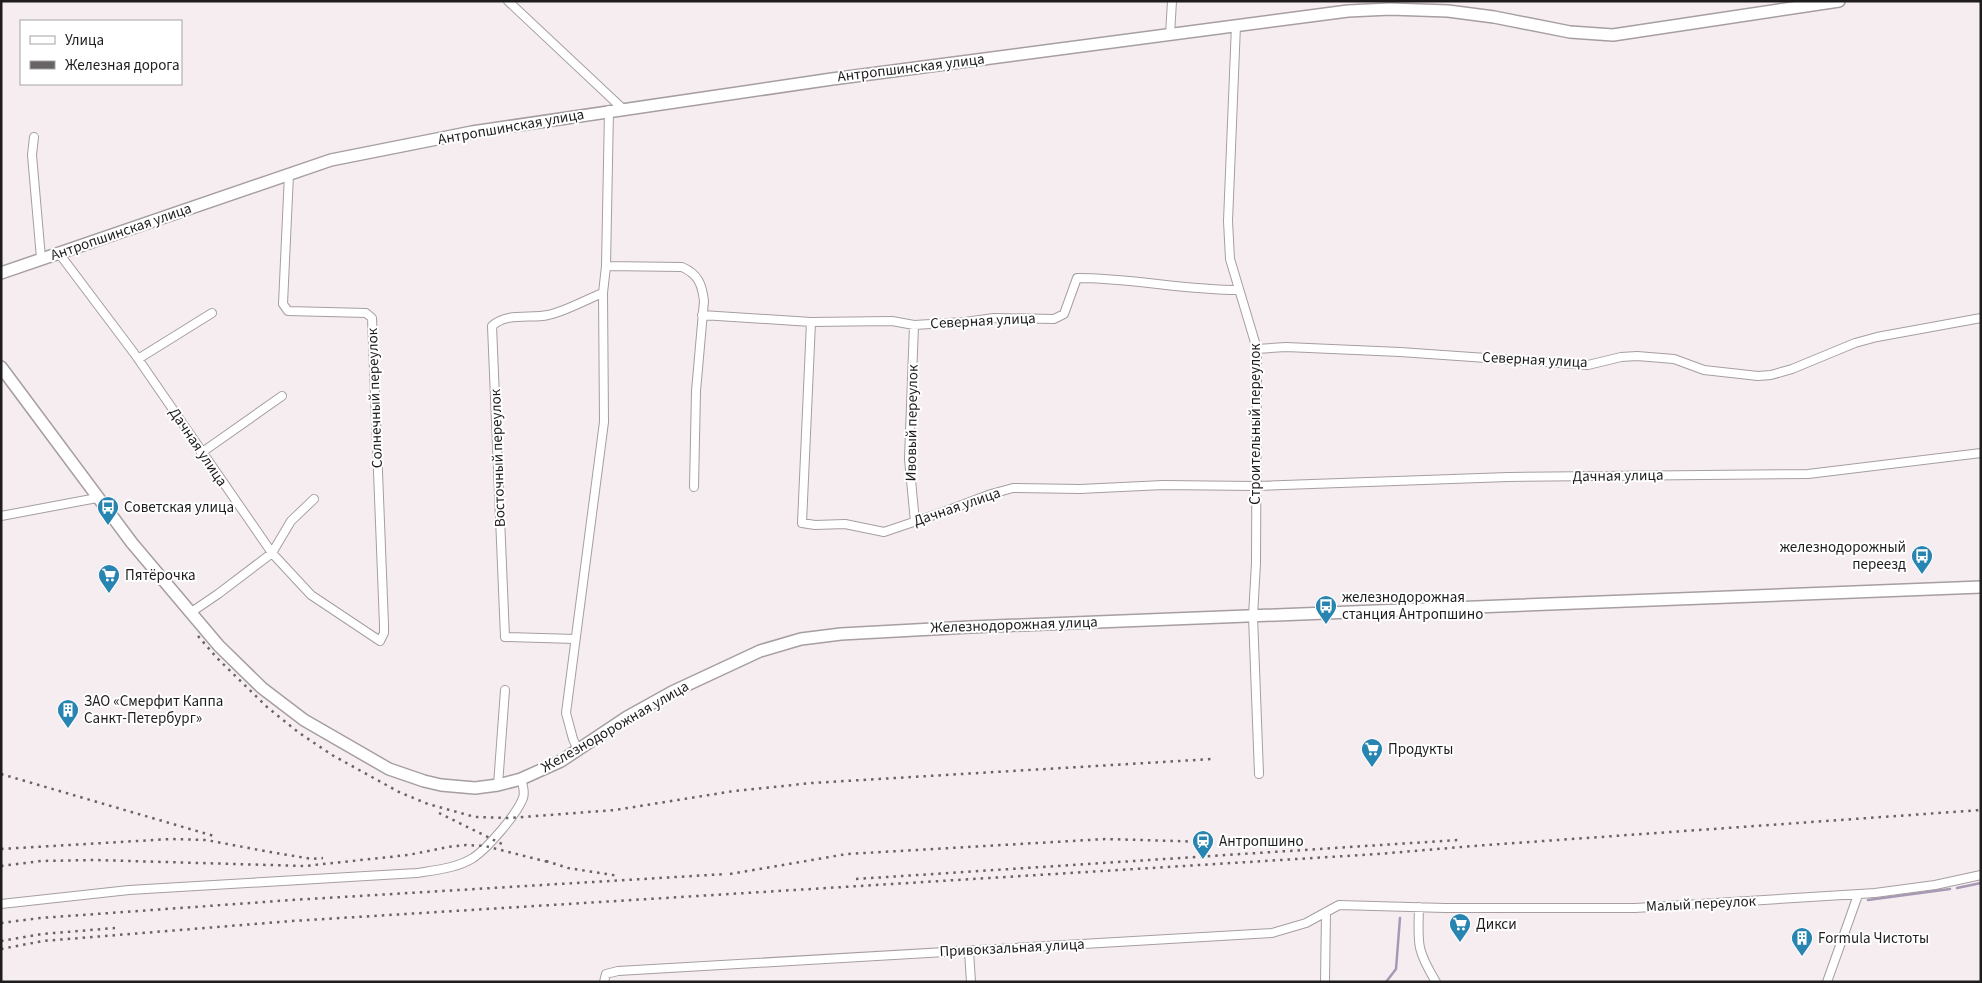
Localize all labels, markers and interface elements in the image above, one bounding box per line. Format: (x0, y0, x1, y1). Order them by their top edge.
legend (20, 20, 182, 85)
text: Улица (65, 30, 104, 51)
street label: Антропшинская улица (836, 49, 986, 87)
text: Железная дорога (65, 55, 180, 76)
street label: Антропшинская улица (436, 104, 586, 150)
street label: Антропшинская улица (48, 198, 194, 266)
street label: Северная улица (930, 308, 1036, 334)
street label: Солнечный переулок (362, 327, 388, 468)
street label: Строительный переулок (1245, 343, 1266, 505)
street label: Северная улица (1482, 347, 1588, 373)
street label: Ивовый переулок (900, 364, 924, 482)
street label: Восточный переулок (485, 388, 511, 527)
street label: Дачная улица (164, 403, 232, 491)
street label: Дачная улица (1572, 465, 1664, 487)
street label: Дачная улица (911, 482, 1003, 532)
bus stop icon: Советская улица (96, 495, 120, 526)
place label: Советская улица (124, 497, 234, 518)
place label: железнодорожный переезд (1780, 537, 1906, 575)
bus stop icon: железнодорожный переезд (1910, 544, 1934, 575)
supermarket icon: Пятёрочка (97, 563, 121, 594)
place label: Пятёрочка (125, 565, 196, 586)
place label: железнодорожная станция Антропшино (1342, 587, 1483, 625)
bus stop icon: железнодорожная станция Антропшино (1314, 594, 1338, 625)
street label: Железнодорожная улица (930, 612, 1098, 638)
street label: Железнодорожная улица (537, 676, 693, 778)
place label: ЗАО «Смерфит Каппа Санкт-Петербург» (84, 691, 223, 729)
building icon: ЗАО «Смерфит Каппа Санкт-Петербург» (56, 698, 80, 729)
supermarket icon: Продукты (1360, 737, 1384, 768)
place label: Продукты (1388, 739, 1453, 760)
station icon: Антропшино (1191, 829, 1215, 860)
place label: Антропшино (1219, 831, 1304, 852)
street label: Малый переулок (1646, 891, 1757, 917)
supermarket icon: Дикси (1448, 912, 1472, 943)
place label: Дикси (1476, 914, 1517, 935)
building icon: Formula Чистоты (1790, 926, 1814, 957)
place label: Formula Чистоты (1818, 928, 1929, 949)
street label: Привокзальная улица (939, 934, 1085, 962)

